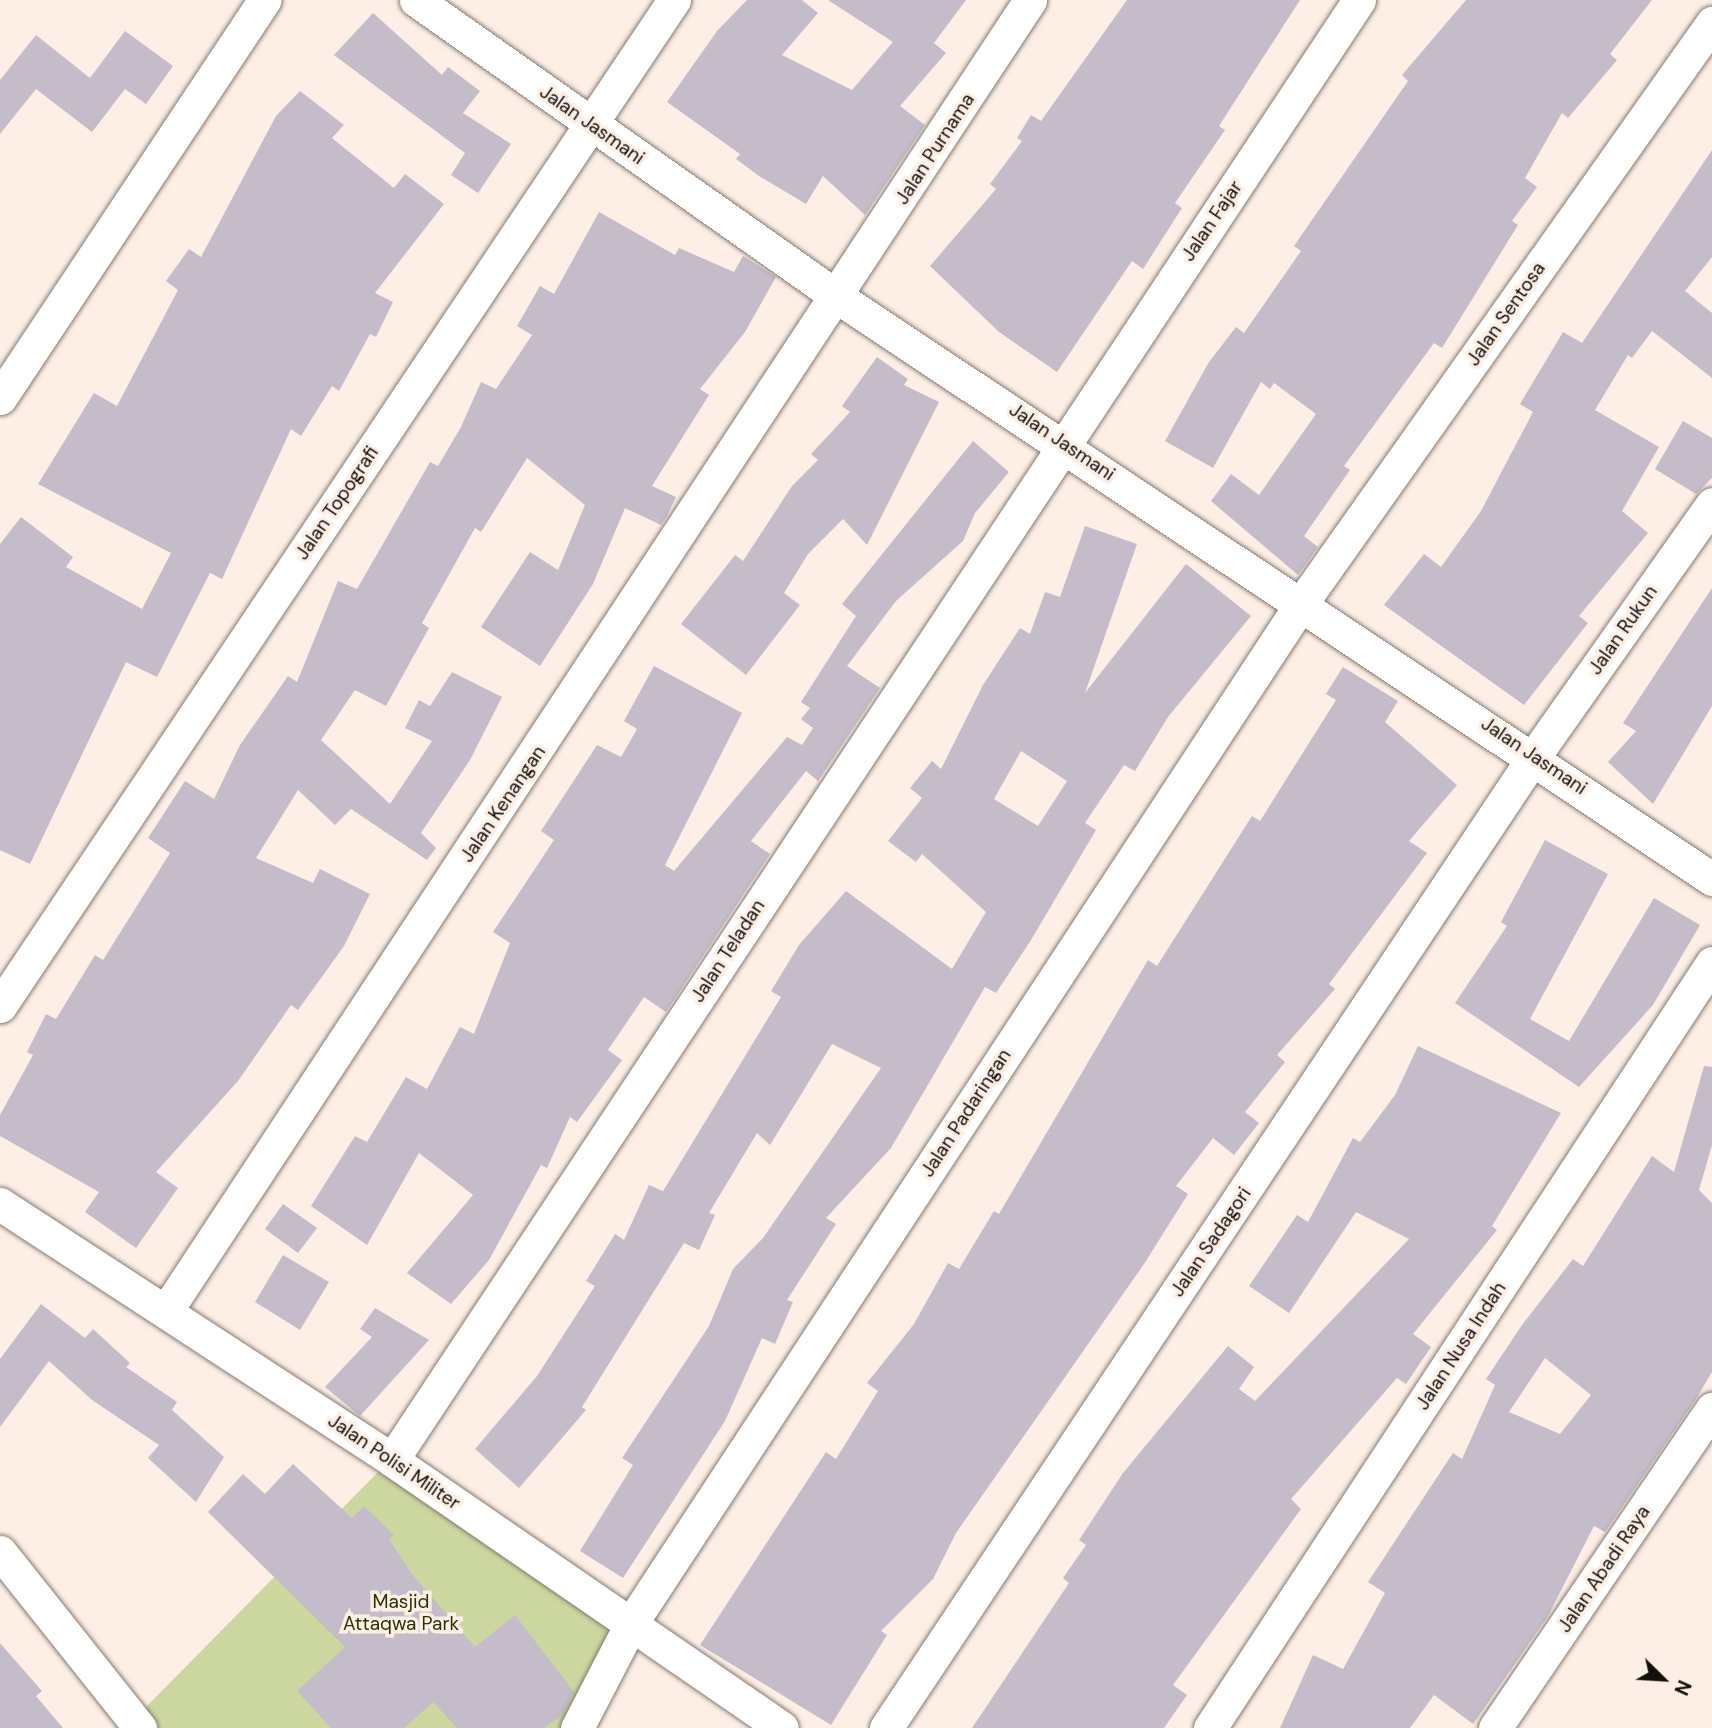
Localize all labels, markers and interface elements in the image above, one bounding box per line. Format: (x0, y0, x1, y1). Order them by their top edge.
street label: Jalan Jasmani (535, 81, 649, 169)
street label: Jalan Purnama (891, 89, 979, 209)
street label: Jalan Fajar (1177, 176, 1247, 266)
street label: Jalan Sentosa (1462, 258, 1550, 370)
street label: Jalan Jasmani (1005, 398, 1119, 486)
street label: Jalan Topografi (291, 442, 383, 564)
street label: Jalan Rukun (1584, 581, 1662, 679)
street label: Jalan Jasmani (1477, 712, 1591, 800)
street label: Jalan Kenangan (456, 741, 550, 867)
street label: Jalan Teladan (686, 895, 770, 1007)
street label: Jalan Padaringan (916, 1045, 1016, 1181)
street label: Jalan Sadagori (1166, 1183, 1256, 1301)
street label: Jalan Nusa Indah (1411, 1278, 1511, 1414)
street label: Jalan Polisi Militer (324, 1409, 464, 1515)
street label: Jalan Abadi Raya (1553, 1501, 1655, 1637)
park label: Masjid Attaqwa Park (343, 1591, 459, 1635)
north arrow (1628, 1644, 1698, 1714)
text: N (1668, 1676, 1697, 1699)

